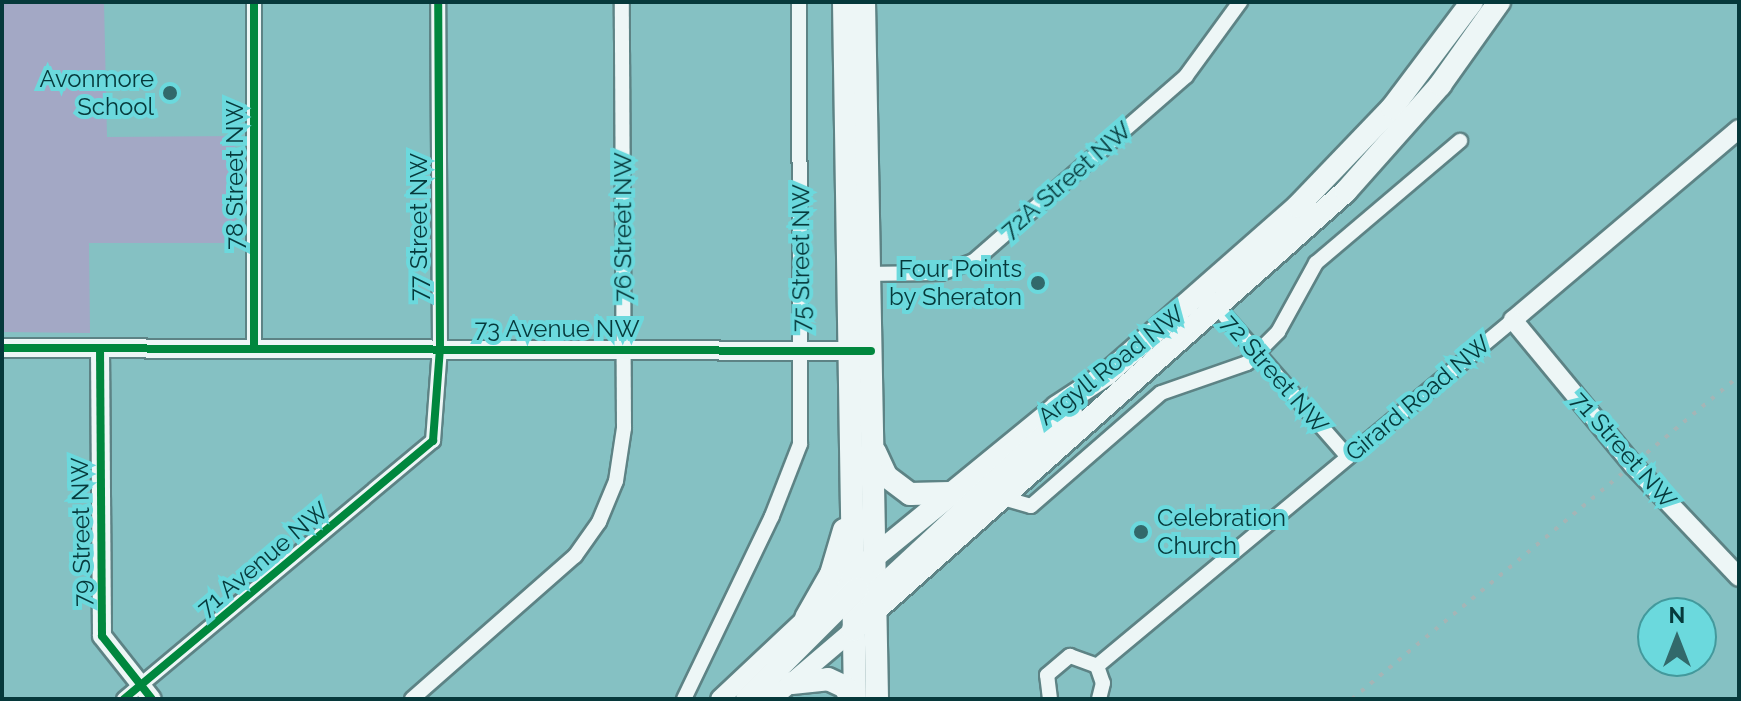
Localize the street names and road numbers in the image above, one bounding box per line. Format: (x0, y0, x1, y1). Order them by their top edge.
street label: 78 Street NW (221, 100, 249, 250)
street label: 72A Street NW (995, 115, 1137, 245)
street label: 76 Street NW (609, 152, 637, 302)
street label: 77 Street NW (405, 153, 433, 301)
street label: 75 Street NW (787, 184, 815, 332)
street label: Argyll Road NW (1032, 299, 1190, 431)
street label: 72 Street NW (1216, 309, 1334, 439)
street label: 73 Avenue NW (474, 315, 640, 343)
street label: Girard Road NW (1340, 329, 1496, 467)
street label: 71 Street NW (1565, 386, 1683, 514)
street label: 79 Street NW (65, 457, 97, 607)
street label: 71 Avenue NW (191, 496, 335, 622)

